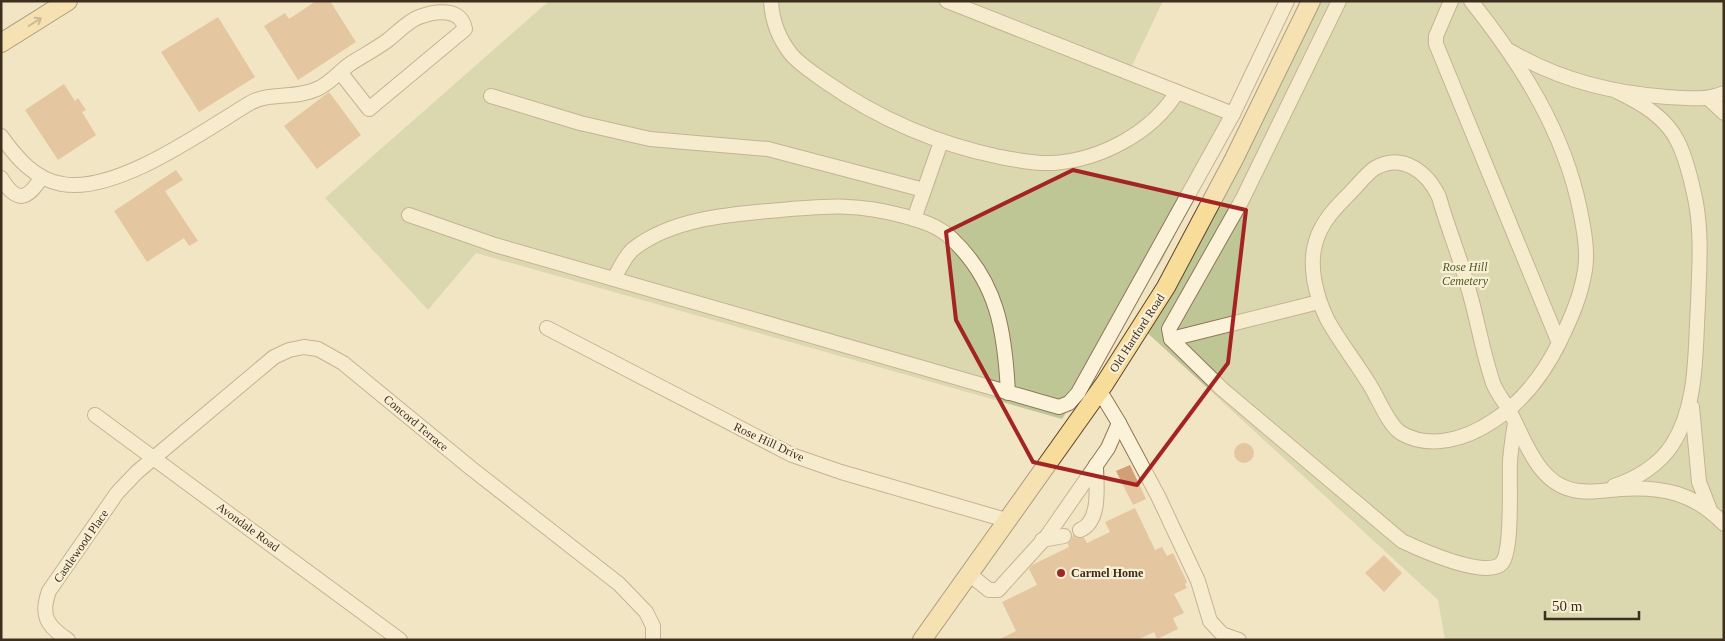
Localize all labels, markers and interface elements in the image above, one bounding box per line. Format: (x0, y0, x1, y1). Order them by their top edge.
one-way arrow (27, 17, 41, 27)
park label: Rose Hill Cemetery (1442, 260, 1489, 288)
street label: Old Hartford Road (1106, 291, 1168, 375)
street label: Concord Terrace (381, 392, 451, 454)
street label: Rose Hill Drive (732, 420, 806, 464)
street label: Avondale Road (214, 500, 282, 554)
street label: Castlewood Place (51, 507, 111, 585)
place label: Carmel Home (1071, 566, 1144, 580)
marker: Carmel Home (1055, 567, 1067, 579)
scale bar (1545, 588, 1639, 620)
text: 50 m (1552, 598, 1583, 614)

